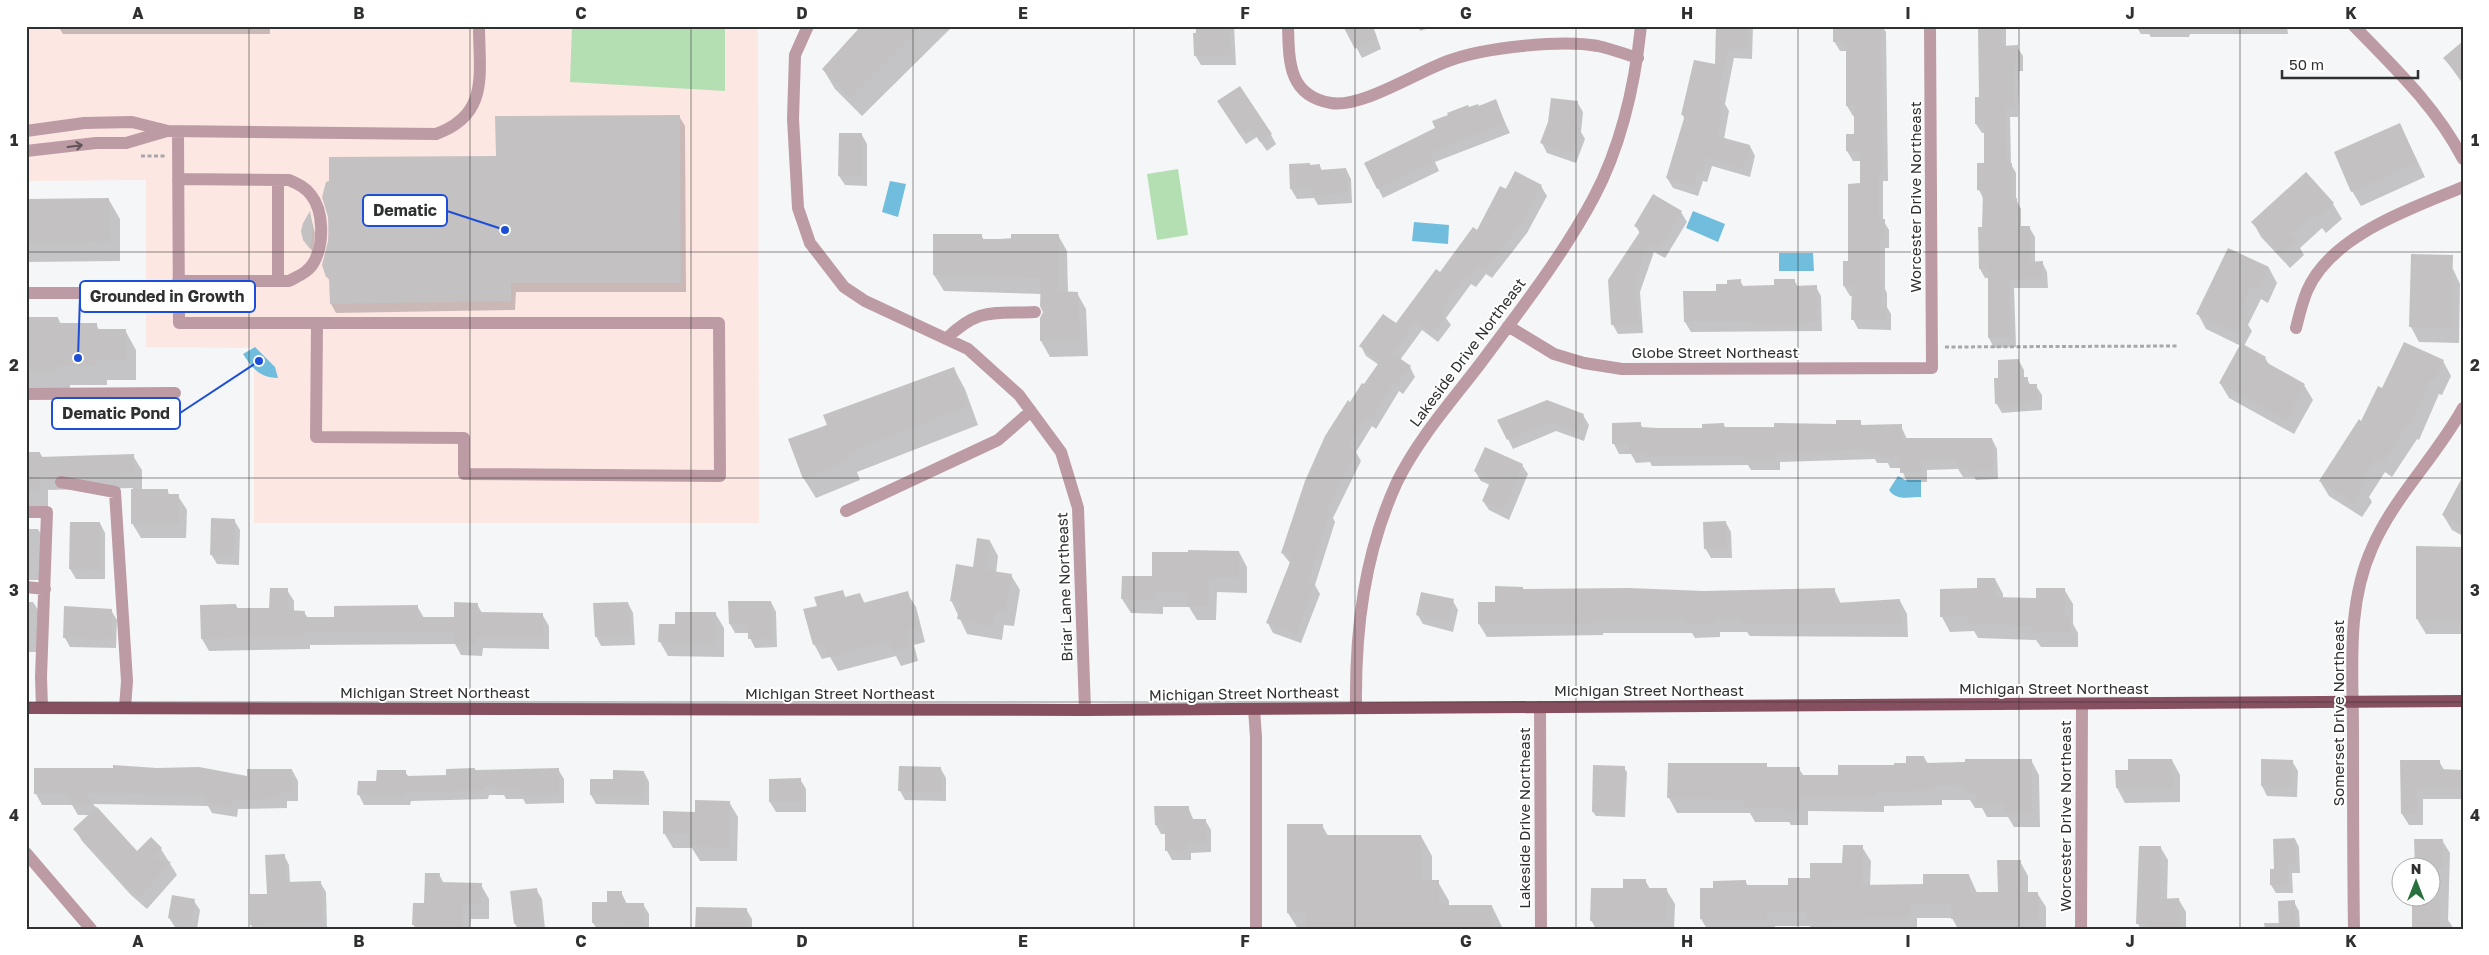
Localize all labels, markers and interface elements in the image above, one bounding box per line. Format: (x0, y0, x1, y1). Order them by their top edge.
text: A (132, 3, 144, 23)
text: B (353, 3, 365, 23)
text: C (575, 3, 587, 23)
text: D (796, 3, 808, 23)
text: E (1018, 3, 1028, 23)
text: F (1240, 3, 1250, 23)
text: G (1460, 3, 1472, 23)
text: H (1681, 3, 1693, 23)
text: I (1905, 3, 1911, 23)
text: J (2125, 3, 2135, 23)
text: K (2345, 3, 2357, 23)
scale bar (2282, 48, 2418, 80)
text: 50 m (2289, 55, 2324, 73)
street label: Worcester Drive Northeast (1906, 101, 1924, 293)
text: 1 (10, 130, 18, 150)
text: 1 (2471, 130, 2479, 150)
one-way arrow (66, 141, 82, 151)
callout: Dematic (363, 195, 447, 226)
text: Dematic (373, 200, 437, 220)
street label: Lakeside Drive Northeast (1405, 274, 1529, 430)
callout: Grounded in Growth (80, 281, 255, 312)
text: Grounded in Growth (90, 286, 244, 306)
street label: Globe Street Northeast (1632, 343, 1798, 361)
text: 2 (9, 355, 19, 375)
text: 2 (2470, 355, 2480, 375)
callout: Dematic Pond (52, 398, 180, 429)
text: Dematic Pond (62, 403, 170, 423)
street label: Briar Lane Northeast (1052, 512, 1076, 662)
text: 3 (9, 580, 19, 600)
text: 3 (2470, 580, 2480, 600)
street label: Somerset Drive Northeast (2329, 620, 2347, 806)
street label: Michigan Street Northeast (1959, 679, 2149, 697)
street label: Michigan Street Northeast (1554, 681, 1744, 699)
street label: Michigan Street Northeast (1149, 682, 1339, 704)
street label: Michigan Street Northeast (340, 683, 530, 701)
street label: Michigan Street Northeast (745, 684, 935, 702)
street label: Worcester Drive Northeast (2056, 720, 2074, 912)
street label: Lakeside Drive Northeast (1515, 727, 1533, 909)
text: 4 (9, 805, 19, 825)
text: 4 (2470, 805, 2480, 825)
north arrow (2392, 858, 2442, 908)
text: N (2411, 860, 2421, 877)
text: A (132, 931, 144, 951)
text: B (353, 931, 365, 951)
text: C (575, 931, 587, 951)
text: D (796, 931, 808, 951)
text: E (1018, 931, 1028, 951)
text: F (1240, 931, 1250, 951)
text: G (1460, 931, 1472, 951)
text: H (1681, 931, 1693, 951)
text: I (1905, 931, 1911, 951)
text: J (2125, 931, 2135, 951)
text: K (2345, 931, 2357, 951)

